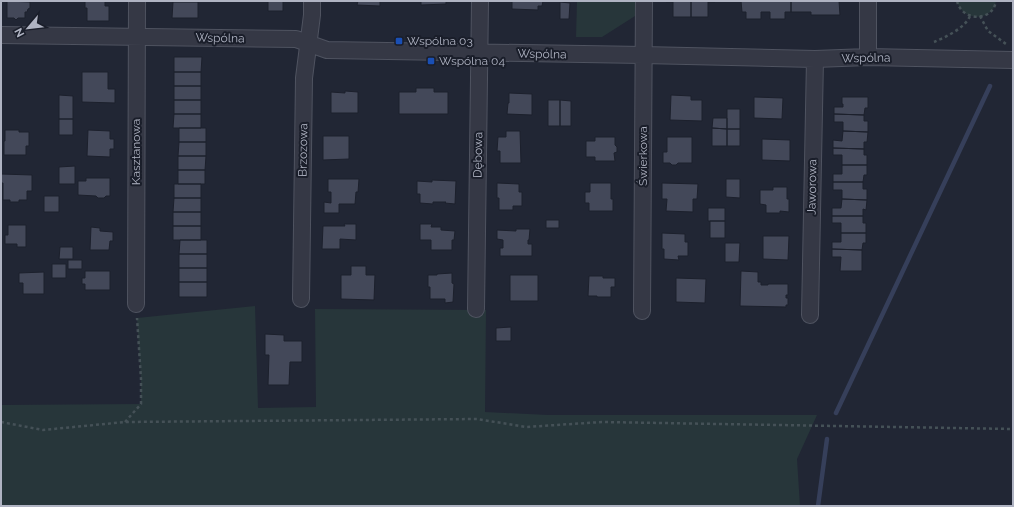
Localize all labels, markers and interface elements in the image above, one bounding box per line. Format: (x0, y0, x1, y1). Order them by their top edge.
north arrow (8, 8, 48, 48)
text: N (12, 26, 27, 39)
street label: Wspólna (195, 31, 245, 45)
place label: Wspólna 03 (407, 34, 473, 48)
marker: Wspólna 03 (394, 36, 404, 46)
street label: Wspólna (517, 47, 567, 61)
street label: Wspólna (841, 51, 891, 65)
place label: Wspólna 04 (439, 54, 505, 68)
marker: Wspólna 04 (426, 56, 436, 66)
street label: Kasztanowa (129, 119, 143, 185)
street label: Brzozowa (296, 123, 310, 177)
street label: Świerkowa (636, 126, 650, 186)
street label: Dębowa (471, 132, 485, 178)
street label: Jaworowa (805, 159, 819, 215)

